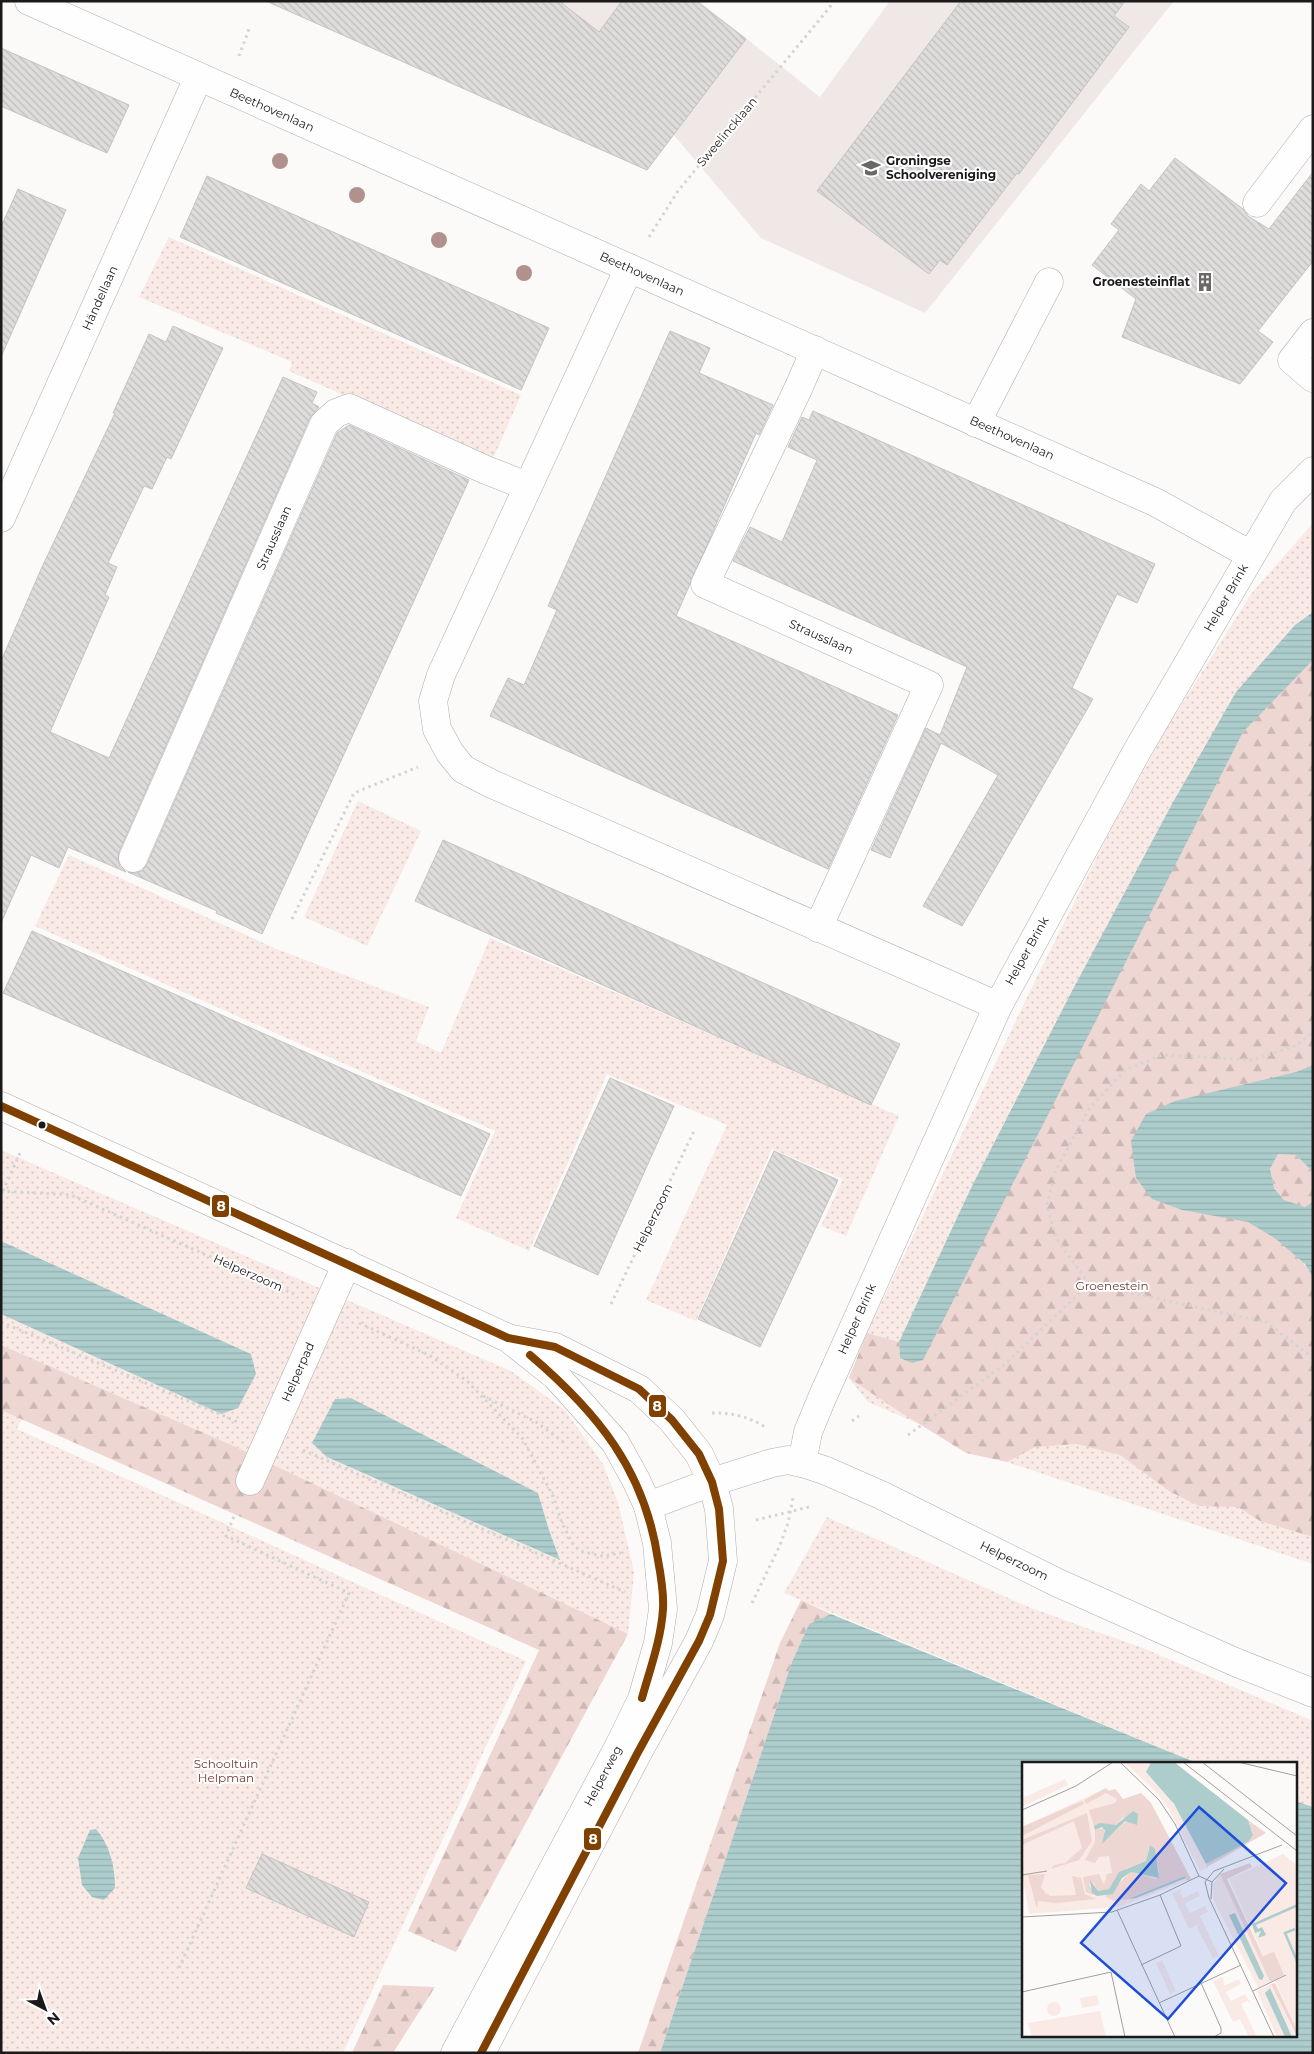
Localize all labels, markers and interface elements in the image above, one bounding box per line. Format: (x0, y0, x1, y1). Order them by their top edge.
street label: Beethovenlaan (228, 84, 317, 135)
street label: Sweelincklaan (693, 94, 760, 169)
place label: Groningse Schoolvereniging (886, 153, 996, 182)
school or university icon: Groningse Schoolvereniging (860, 157, 882, 179)
street label: Beethovenlaan (598, 248, 687, 299)
street label: Händellaan (79, 263, 120, 332)
building icon: Groenesteinflat (1194, 271, 1216, 293)
place label: Groenesteinflat (1093, 274, 1191, 289)
street label: Beethovenlaan (968, 412, 1057, 463)
street label: Strausslaan (253, 503, 294, 572)
street label: Helper Brink (1200, 560, 1251, 634)
street label: Strausslaan (787, 616, 856, 657)
street label: Helper Brink (1002, 913, 1052, 988)
unlabelled marker (37, 1120, 47, 1130)
street label: Helperzoom (630, 1181, 676, 1254)
line badge: 8 (211, 1194, 230, 1218)
text: 8 (216, 1197, 226, 1215)
street label: Helperzoom (211, 1251, 285, 1294)
park label: Groenestein (1075, 1278, 1149, 1293)
street label: Helper Brink (834, 1280, 879, 1356)
street label: Helperpad (278, 1340, 317, 1404)
line badge: 8 (648, 1394, 667, 1418)
text: 8 (652, 1397, 662, 1415)
street label: Helperzoom (978, 1538, 1051, 1584)
street label: Helperweg (580, 1743, 625, 1809)
park label: Schooltuin Helpman (194, 1756, 258, 1785)
inset map (1022, 1762, 1296, 2036)
line badge: 8 (583, 1827, 602, 1851)
text: 8 (588, 1830, 598, 1848)
north arrow (20, 1984, 70, 2034)
text: N (43, 2008, 64, 2029)

